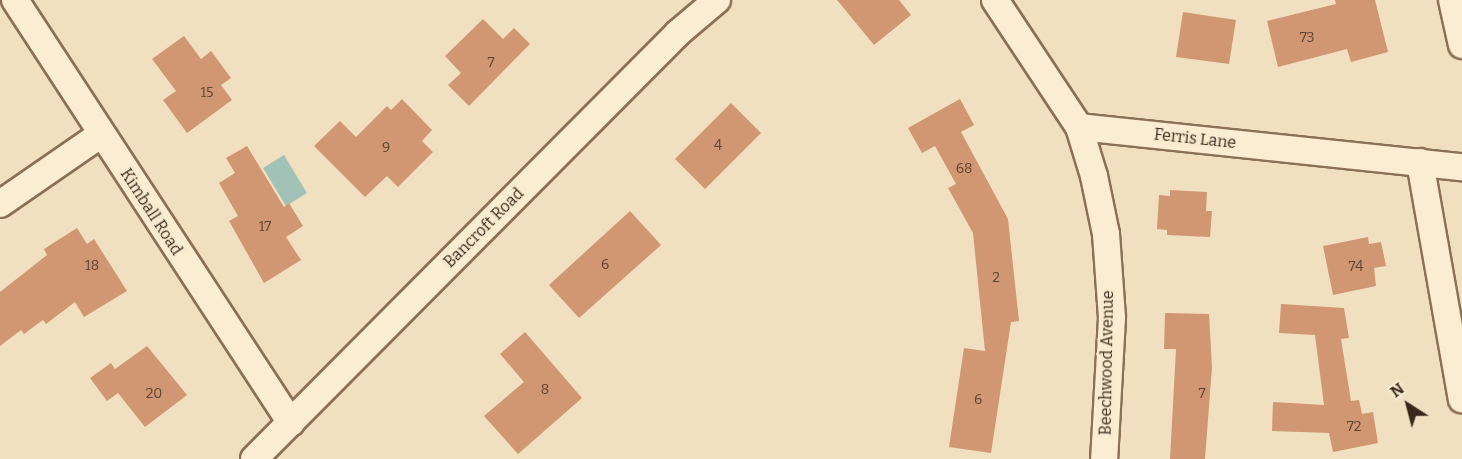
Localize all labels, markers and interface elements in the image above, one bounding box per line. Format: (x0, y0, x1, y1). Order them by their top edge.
house number: 73 (1300, 30, 1314, 46)
house number: 7 (487, 55, 495, 71)
house number: 15 (200, 85, 214, 101)
street label: Ferris Lane (1153, 125, 1237, 153)
house number: 4 (714, 138, 722, 154)
house number: 9 (382, 140, 390, 156)
house number: 68 (956, 161, 972, 177)
street label: Kimball Road (116, 165, 186, 259)
street label: Bancroft Road (440, 184, 528, 272)
house number: 17 (259, 219, 271, 235)
house number: 6 (601, 257, 609, 273)
house number: 18 (85, 258, 99, 274)
house number: 74 (1348, 259, 1364, 275)
house number: 2 (992, 270, 1000, 286)
street label: Beechwood Avenue (1096, 290, 1118, 436)
north arrow (1378, 375, 1438, 435)
text: N (1387, 379, 1408, 401)
house number: 8 (541, 382, 549, 398)
house number: 20 (146, 386, 162, 402)
house number: 7 (1198, 386, 1206, 402)
house number: 6 (974, 392, 982, 408)
house number: 72 (1347, 419, 1361, 435)

